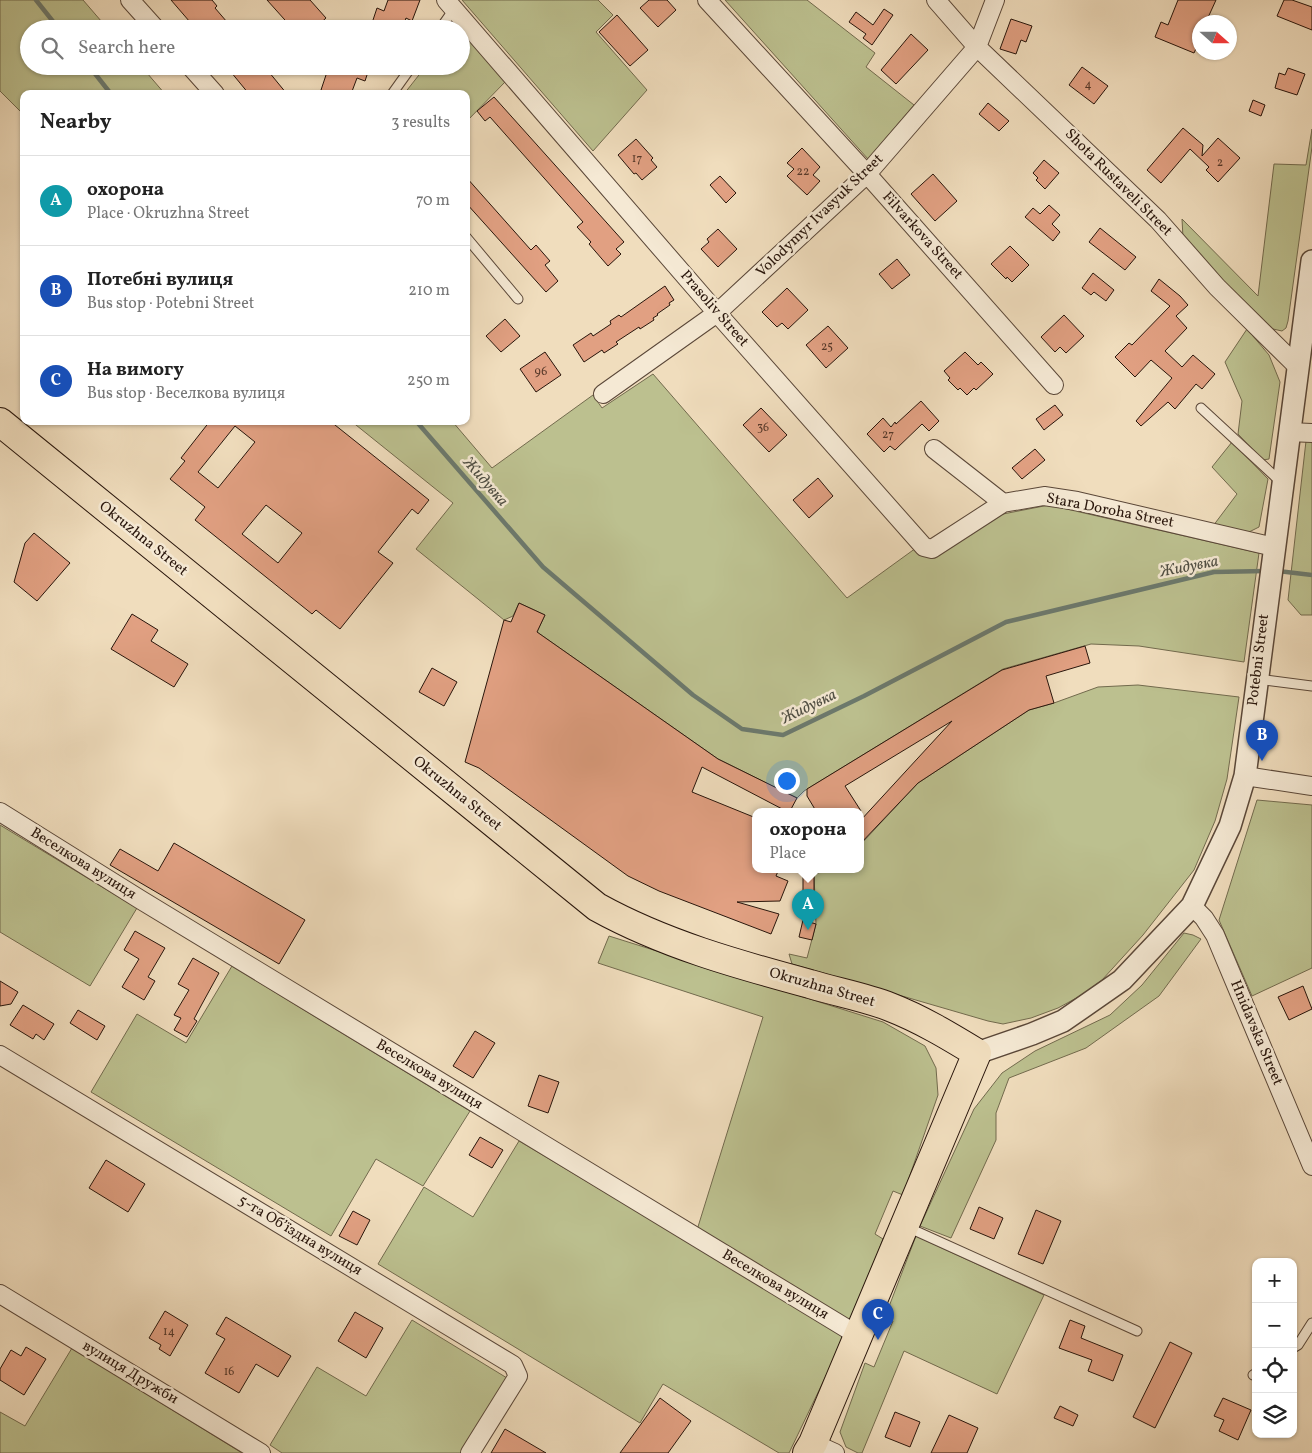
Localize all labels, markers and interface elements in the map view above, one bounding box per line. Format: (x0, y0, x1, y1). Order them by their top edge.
north arrow (1192, 15, 1237, 60)
search box (20, 20, 470, 75)
icon: search (38, 34, 66, 62)
text: Search here (78, 35, 175, 61)
house number: 4 (1084, 77, 1092, 93)
text: Nearby (40, 108, 111, 137)
text: 3 results (391, 112, 450, 134)
street label: Shota Rustaveli Street (1059, 124, 1177, 242)
street label: Volodymyr Ivasyuk Street (752, 150, 888, 282)
house number: 17 (632, 151, 642, 167)
house number: 2 (1217, 155, 1223, 171)
house number: 22 (797, 164, 809, 180)
text: охорона (87, 177, 164, 203)
street label: Filvarkova Street (877, 187, 967, 285)
text: A (50, 190, 62, 212)
text: 70 m (416, 190, 450, 212)
text: Place · Okruzhna Street (87, 203, 250, 225)
street label: Prasoliv Street (675, 266, 753, 352)
text: Потебні вулиця (87, 267, 233, 293)
text: B (51, 280, 61, 302)
text: 210 m (408, 280, 450, 302)
text: Bus stop · Potebni Street (87, 293, 254, 315)
house number: 25 (821, 339, 833, 355)
text: На вимогу (87, 357, 184, 383)
house number: 96 (535, 364, 547, 380)
text: C (51, 370, 61, 392)
text: 250 m (407, 370, 450, 392)
text: Bus stop · Веселкова вулиця (87, 383, 285, 405)
house number: 36 (757, 420, 769, 436)
house number: 27 (882, 427, 894, 443)
water label: Жидувка (457, 452, 513, 512)
street label: Stara Doroha Street (1044, 488, 1176, 534)
street label: Okruzhna Street (94, 497, 192, 581)
water label: Жидувка (1157, 550, 1221, 584)
street label: Potebni Street (1243, 613, 1275, 707)
water label: Жидувка (777, 684, 841, 730)
pin: B (1246, 720, 1278, 761)
street label: Okruzhna Street (408, 752, 506, 836)
your location (774, 768, 800, 794)
popup (752, 808, 864, 873)
text: охорона (769, 817, 847, 843)
street label: Веселкова вулиця (26, 823, 140, 905)
text: Place (769, 843, 806, 865)
pin: A (792, 889, 824, 930)
street label: Okruzhna Street (767, 963, 877, 1013)
street label: Hnidavska Street (1224, 977, 1288, 1089)
street label: Веселкова вулиця (372, 1035, 487, 1115)
street label: 5-та Обʼїздна вулиця (234, 1191, 366, 1281)
street label: Веселкова вулиця (718, 1245, 833, 1325)
map controls (1252, 1258, 1297, 1438)
button: + (1252, 1258, 1297, 1303)
pin: C (862, 1299, 894, 1340)
button: − (1252, 1303, 1297, 1348)
house number: 14 (163, 1324, 175, 1340)
street label: вулиця Дружби (78, 1336, 182, 1410)
button: locate (1252, 1348, 1297, 1393)
house number: 16 (224, 1364, 234, 1380)
button: layers (1252, 1393, 1297, 1438)

